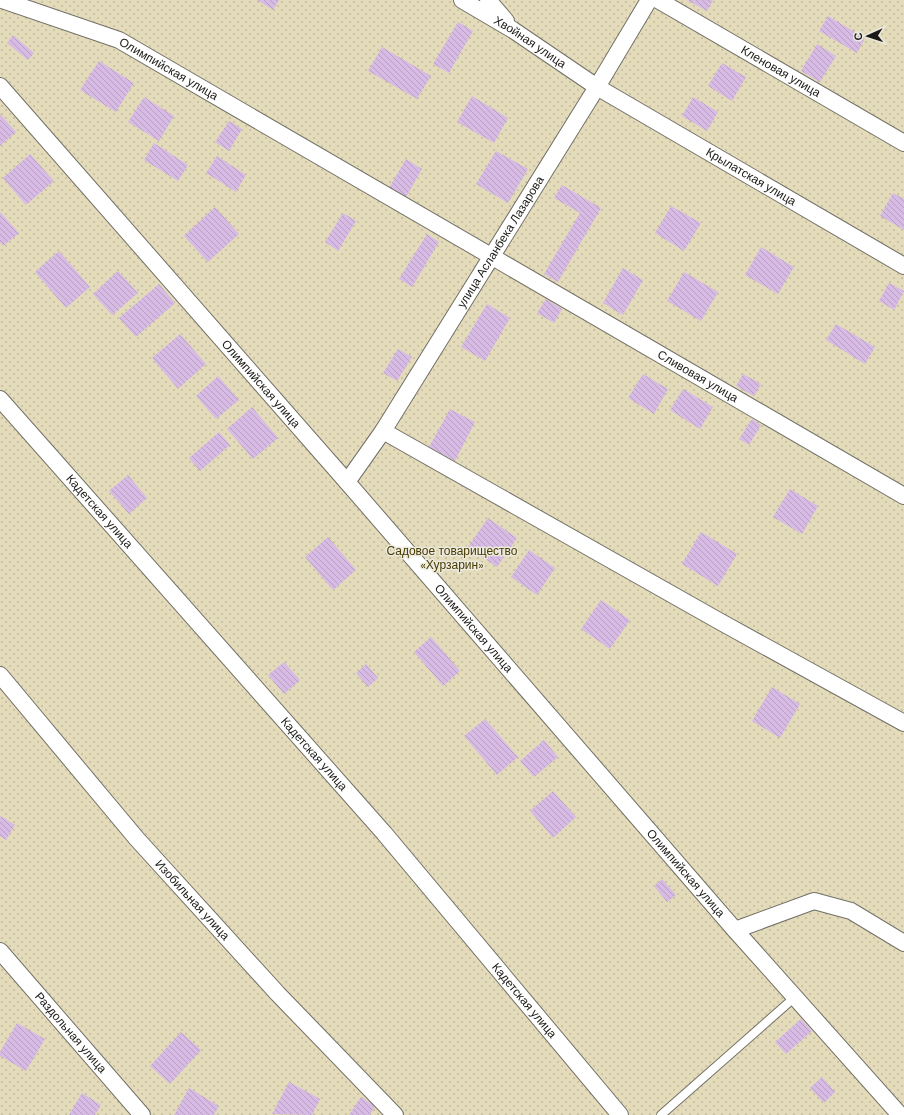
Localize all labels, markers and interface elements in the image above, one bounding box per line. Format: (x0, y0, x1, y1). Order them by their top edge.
street label: Хвойная улица (491, 12, 570, 72)
north arrow (848, 16, 888, 56)
text: С (851, 32, 865, 41)
street label: Олимпийская улица (116, 34, 221, 104)
street label: Кленовая улица (738, 42, 824, 101)
street label: Крылатская улица (703, 144, 799, 210)
street label: улица Асланбека Лазарова (454, 173, 548, 311)
street label: Олимпийская улица (218, 336, 304, 431)
street label: Сливовая улица (654, 346, 741, 406)
street label: Кадетская улица (62, 471, 137, 552)
park label: Садовое товарищество «Хурзарин» (386, 543, 518, 573)
street label: Олимпийская улица (431, 581, 517, 676)
street label: Кадетская улица (277, 714, 351, 794)
street label: Олимпийская улица (643, 826, 729, 921)
street label: Изобильная улица (152, 856, 233, 944)
street label: Кадетская улица (488, 960, 561, 1042)
street label: Раздольная улица (31, 989, 110, 1077)

